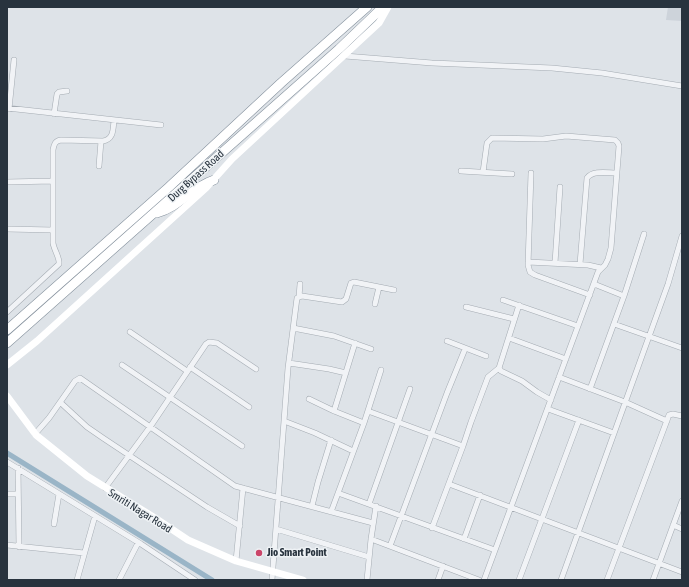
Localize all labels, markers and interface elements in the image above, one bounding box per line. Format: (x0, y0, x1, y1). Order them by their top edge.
street label: Durg Bypass Road (165, 147, 227, 205)
street label: Smriti Nagar Road (106, 486, 174, 536)
place label: Jio Smart Point (267, 546, 327, 560)
marker: Jio Smart Point (254, 548, 264, 558)

